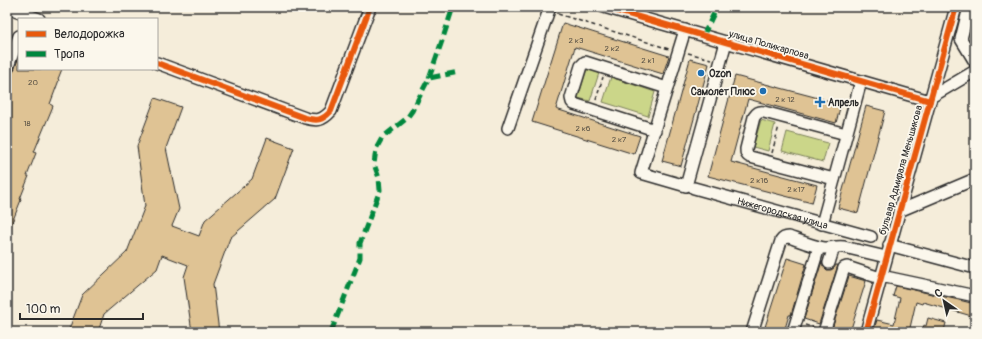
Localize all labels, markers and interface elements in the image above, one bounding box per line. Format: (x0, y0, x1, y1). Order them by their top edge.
legend (18, 18, 158, 70)
text: Велодорожка (54, 27, 125, 42)
street label: улица Поликарпова (726, 28, 810, 62)
house number: 2 к3 (569, 36, 584, 45)
house number: 2 к2 (605, 44, 620, 53)
text: Тропа (54, 47, 85, 62)
house number: 2 к1 (641, 56, 655, 65)
marker: Ozon (696, 68, 706, 78)
place label: Ozon (709, 68, 732, 80)
house number: 20 (28, 78, 39, 87)
place label: Самолет Плюс (691, 86, 755, 98)
marker: Самолет Плюс (758, 86, 768, 96)
house number: 2 к 12 (775, 95, 795, 104)
marker: Апрель (815, 97, 825, 107)
place label: Апрель (828, 97, 859, 109)
street label: бульвар Адмирала Меньшикова (877, 104, 925, 237)
house number: 18 (23, 119, 31, 128)
house number: 2 к6 (576, 124, 591, 133)
house number: 2 к7 (612, 135, 627, 144)
house number: 2 к16 (750, 176, 768, 185)
house number: 2 к17 (787, 185, 806, 194)
street label: Нижегородская улица (736, 195, 830, 232)
north arrow (924, 281, 964, 321)
text: С (932, 286, 945, 300)
scale bar (20, 295, 143, 321)
text: 100 m (26, 302, 61, 317)

